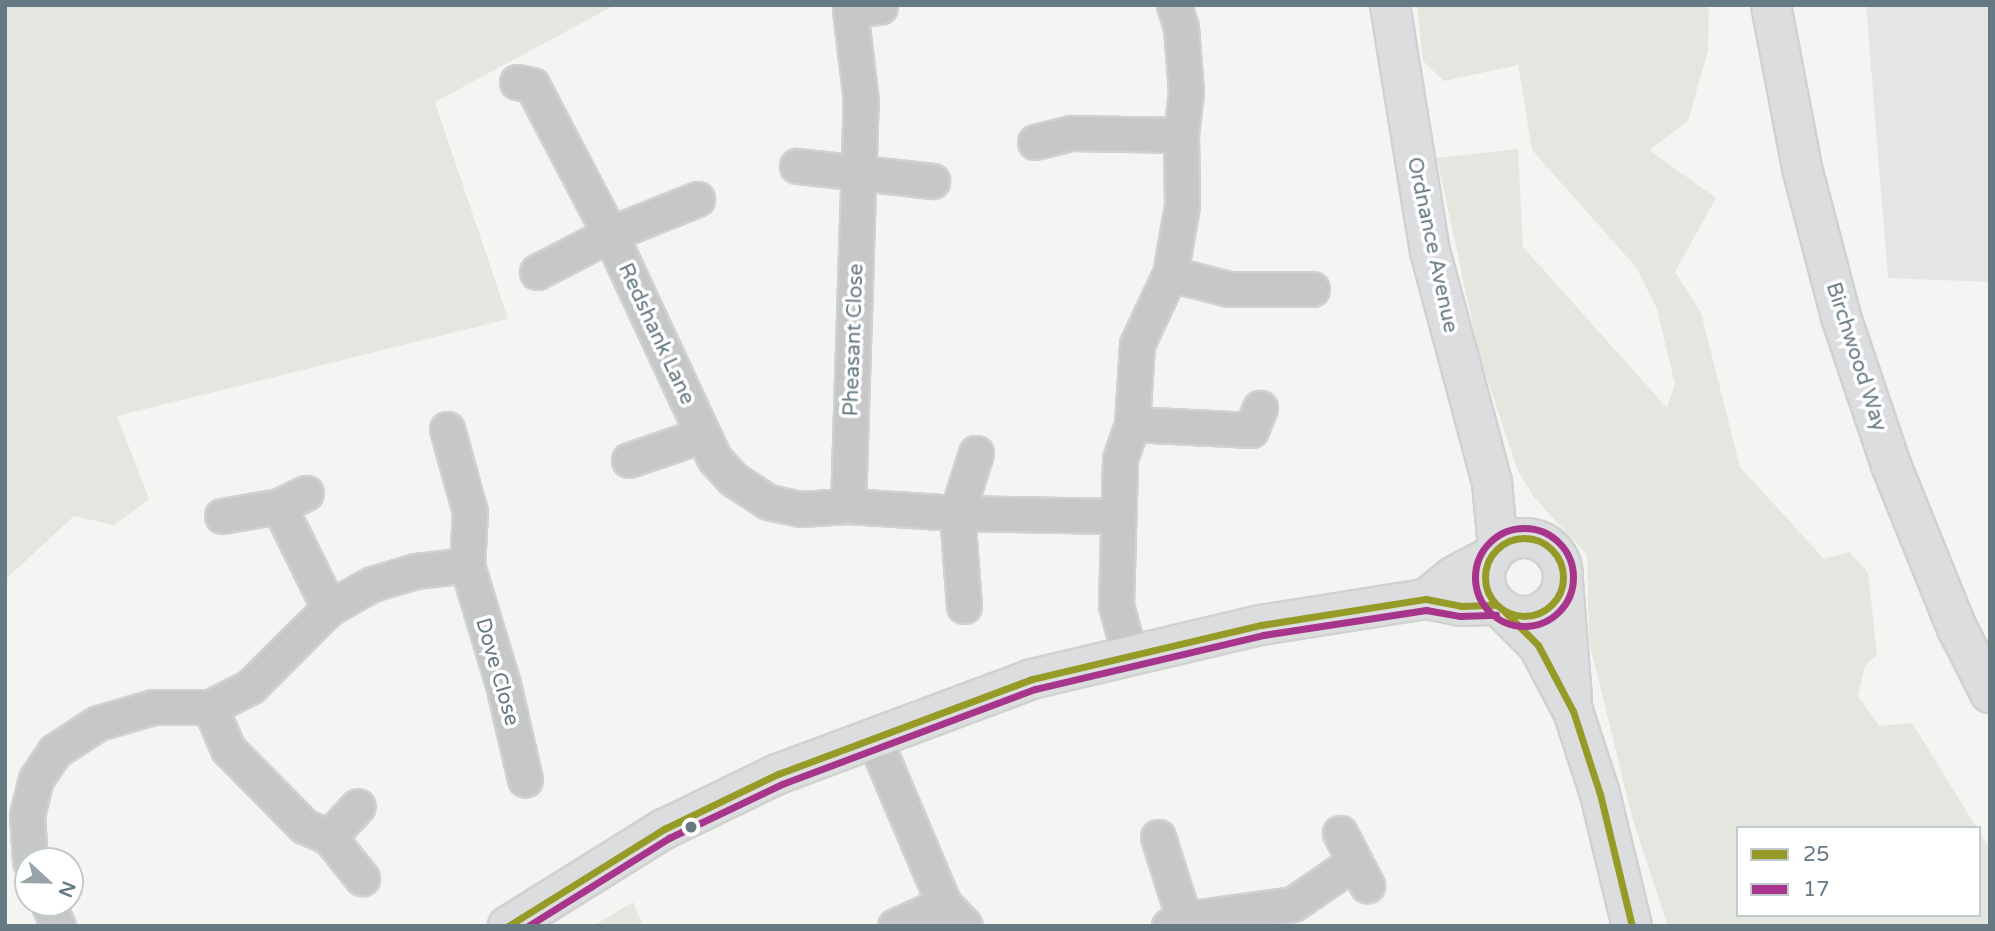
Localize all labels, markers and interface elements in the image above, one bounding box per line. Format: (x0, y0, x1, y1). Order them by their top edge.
street label: Ordnance Avenue (1401, 155, 1463, 335)
street label: Redshank Lane (612, 259, 700, 409)
street label: Pheasant Close (839, 263, 869, 417)
street label: Birchwood Way (1820, 279, 1892, 435)
street label: Dove Close (470, 615, 524, 729)
unlabelled marker (684, 820, 698, 834)
legend (1736, 826, 1981, 917)
text: 25 (1803, 842, 1829, 867)
north arrow (14, 847, 84, 917)
text: 17 (1803, 877, 1829, 902)
text: N (54, 878, 80, 900)

